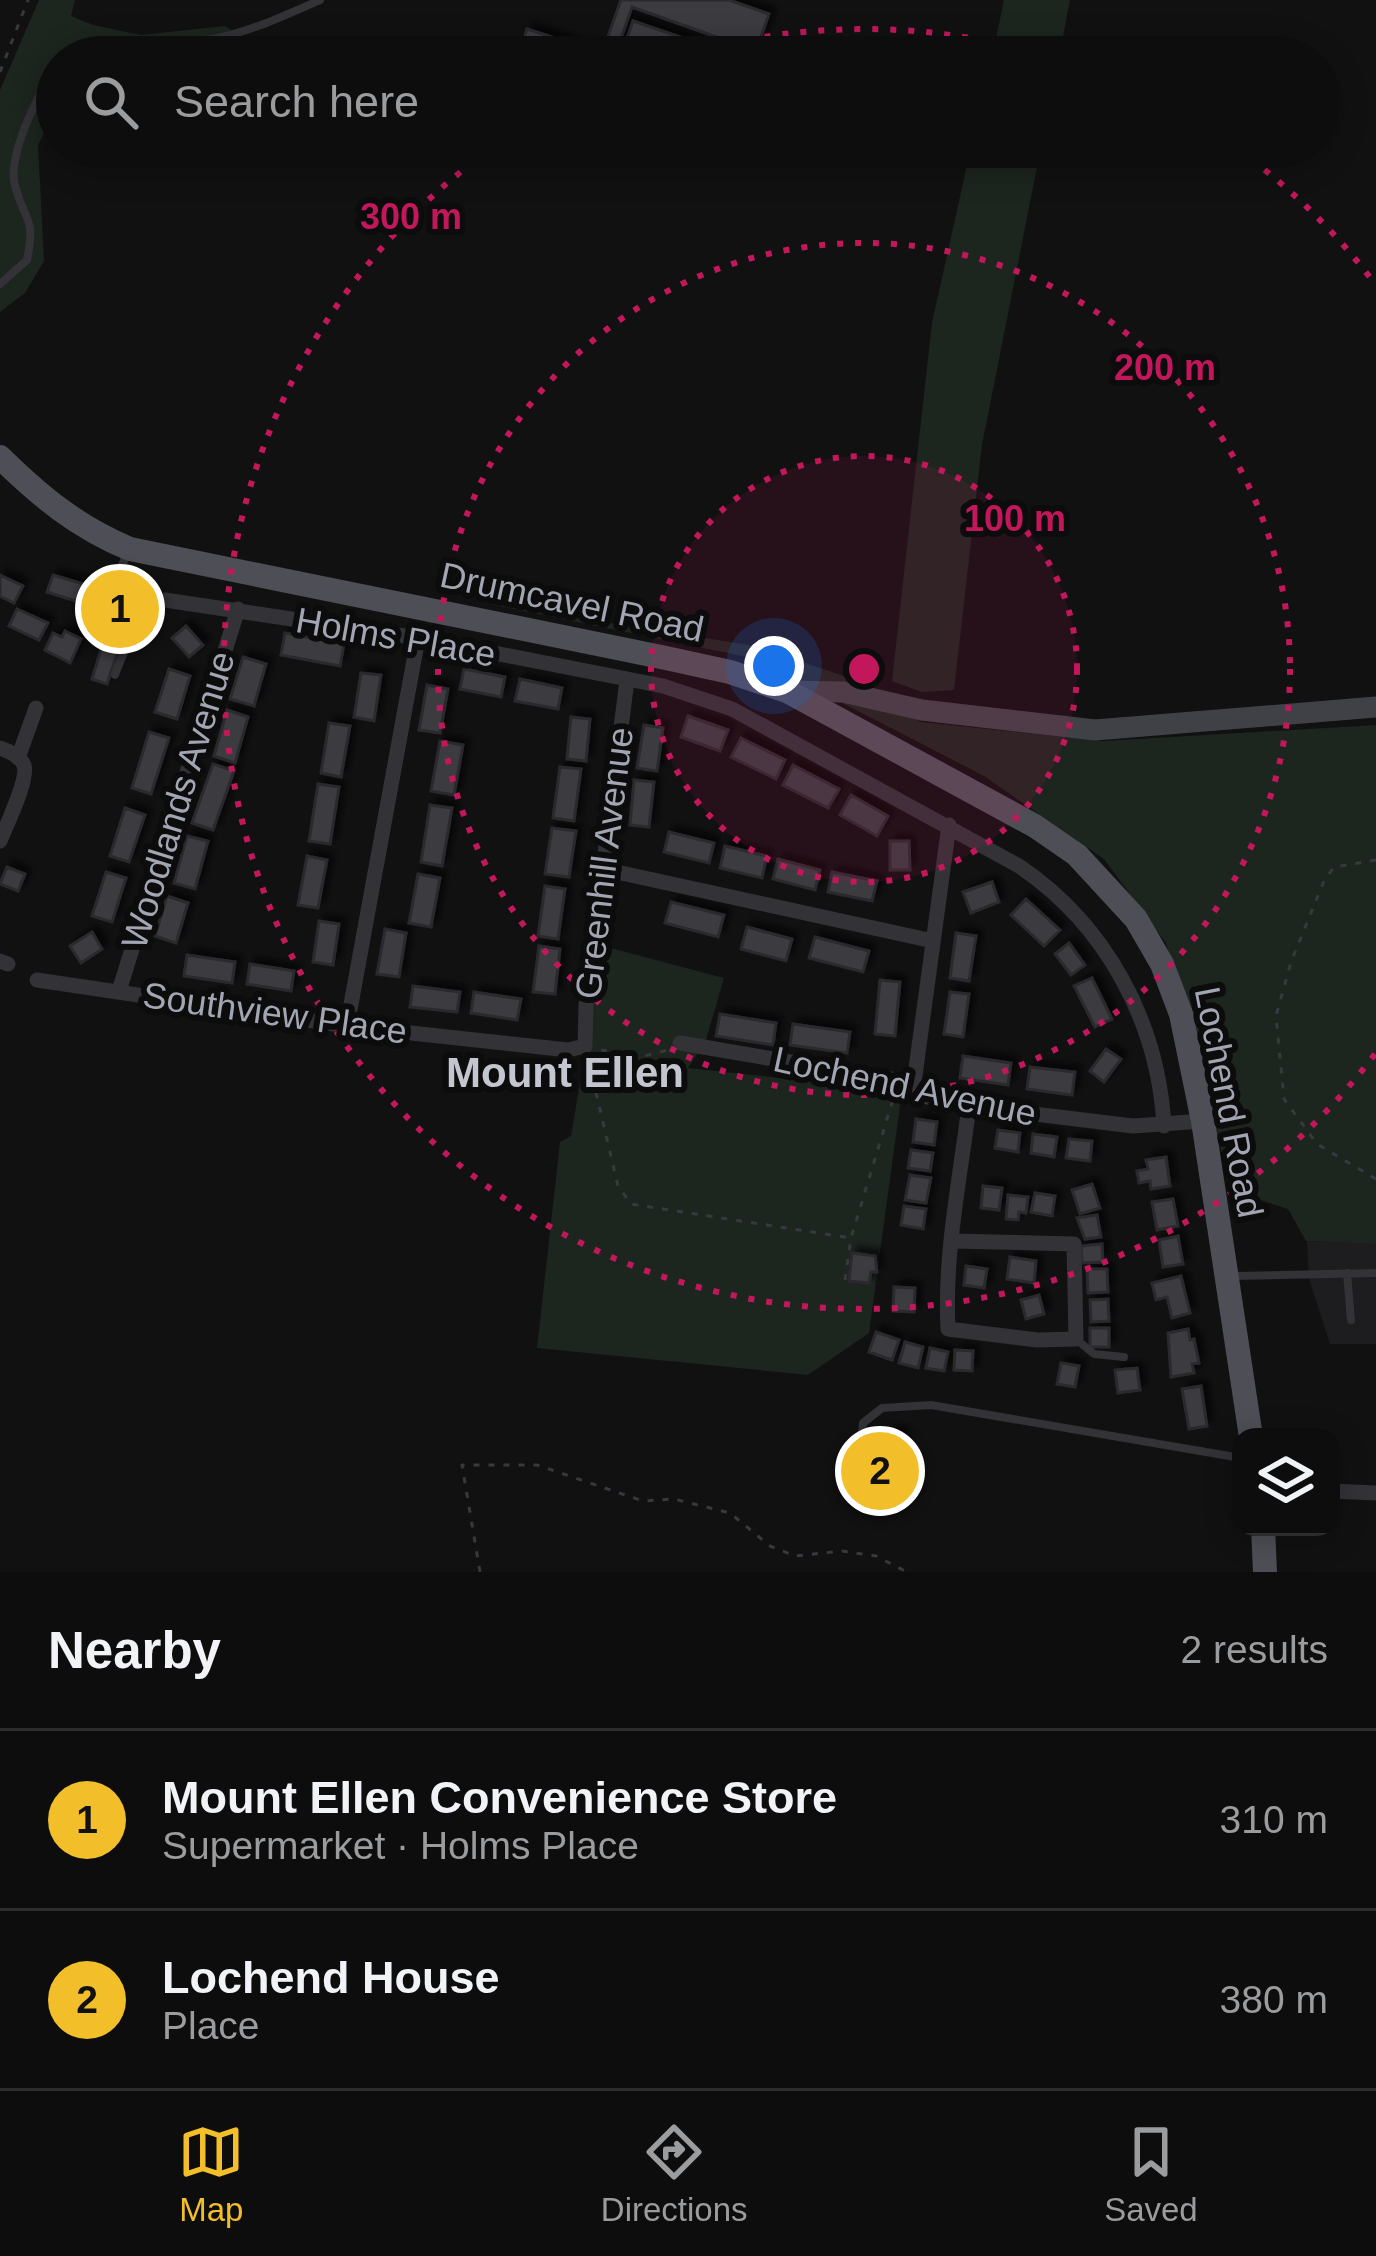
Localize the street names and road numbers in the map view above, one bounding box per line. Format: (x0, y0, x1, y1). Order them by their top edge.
street label: Drumcavel Road (437, 554, 707, 650)
street label: Holms Place (293, 599, 499, 675)
street label: Woodlands Avenue (113, 646, 243, 954)
street label: Greenhill Avenue (567, 725, 641, 1001)
street label: Southview Place (140, 974, 410, 1052)
street label: Lochend Road (1187, 983, 1271, 1221)
street label: Lochend Avenue (770, 1038, 1040, 1134)

